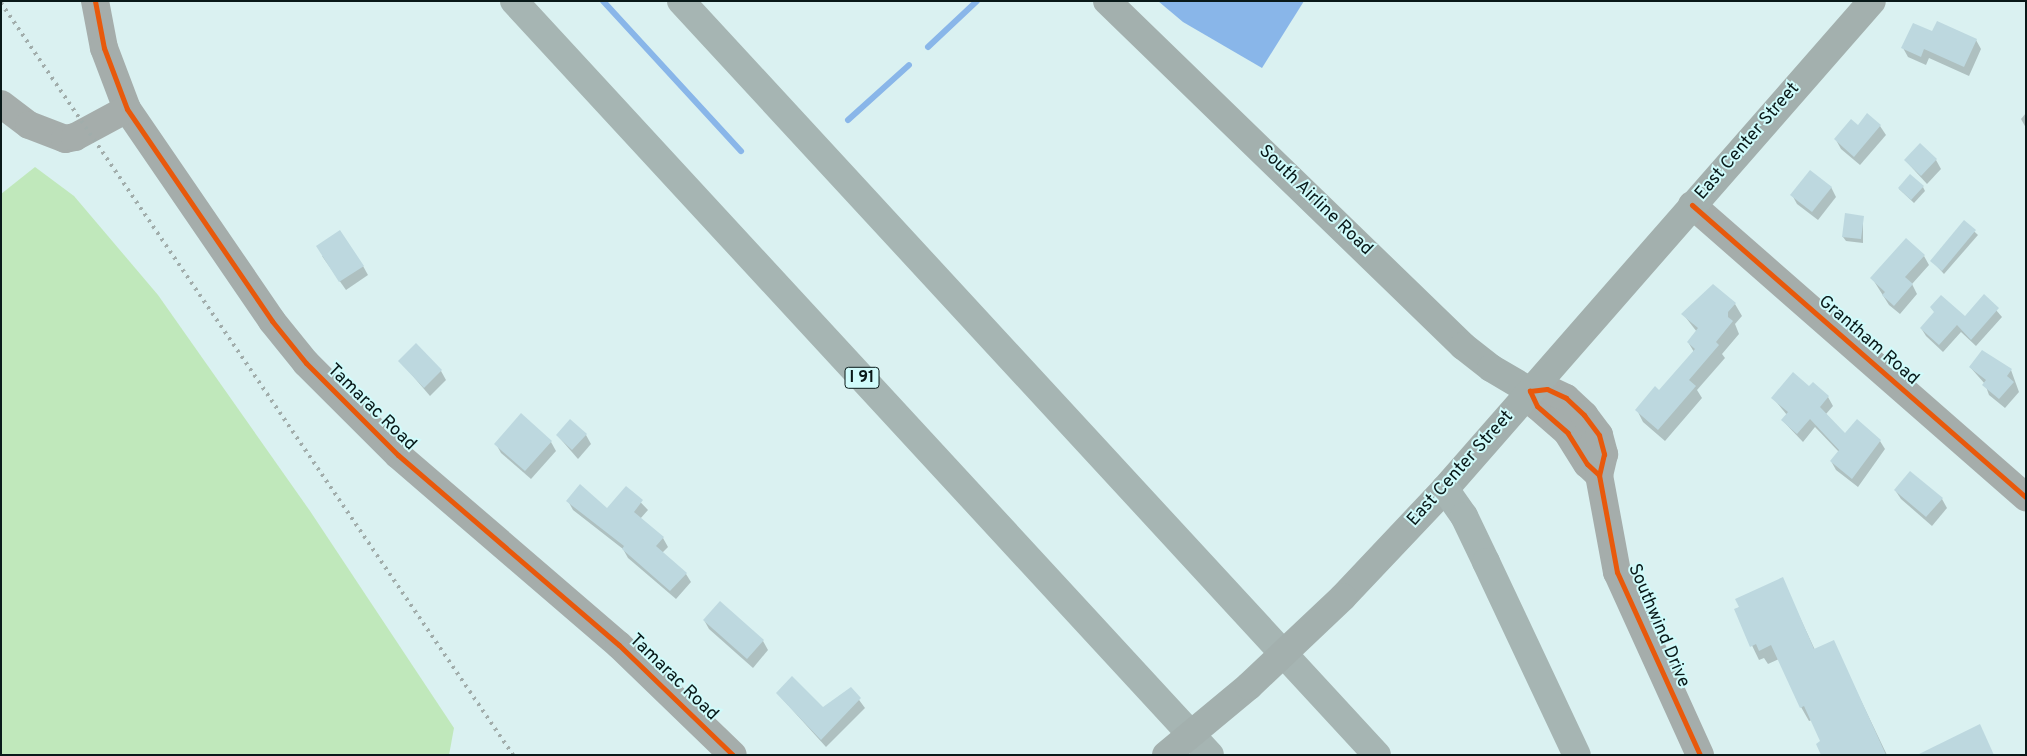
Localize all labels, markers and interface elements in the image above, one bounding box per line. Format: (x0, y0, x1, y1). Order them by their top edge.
street label: East Center Street (1691, 79, 1805, 205)
street label: South Airline Road (1253, 141, 1377, 261)
street label: Grantham Road (1813, 291, 1923, 391)
street label: Tamarac Road (322, 360, 420, 456)
road number: I 91 (844, 364, 880, 392)
street label: East Center Street (1403, 407, 1519, 531)
street label: Southwind Drive (1622, 561, 1694, 691)
street label: Tamarac Road (624, 630, 722, 726)

